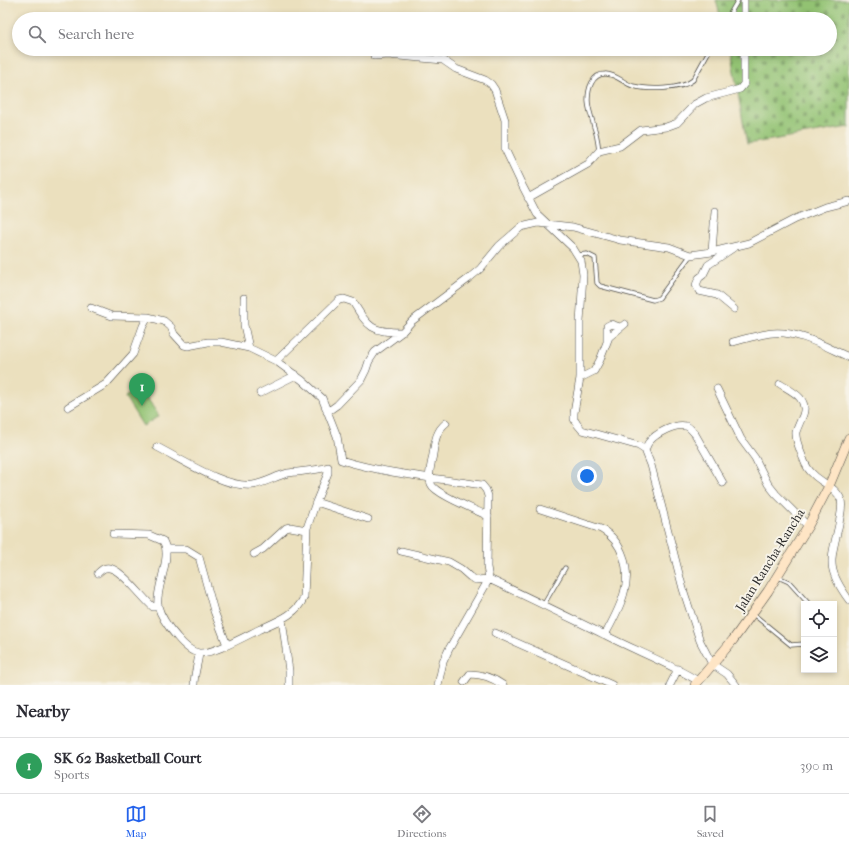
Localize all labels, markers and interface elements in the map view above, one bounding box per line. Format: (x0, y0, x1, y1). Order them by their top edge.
search box (12, 12, 837, 56)
icon: search (26, 23, 48, 45)
text: Search here (58, 25, 134, 43)
pin: 1 (129, 373, 155, 406)
your location (577, 466, 597, 486)
street label: Jalan Rancha-Rancha (732, 505, 808, 615)
map controls (801, 601, 837, 673)
button: locate (801, 601, 837, 637)
button: layers (801, 637, 837, 673)
text: Nearby (16, 701, 70, 721)
text: SK 62 Basketball Court (54, 749, 202, 767)
text: 1 (27, 758, 31, 773)
text: 390 m (800, 758, 833, 773)
text: Sports (54, 767, 89, 782)
tab: Map (125, 803, 147, 840)
tab: Directions (397, 803, 447, 840)
tab: Saved (697, 803, 724, 840)

